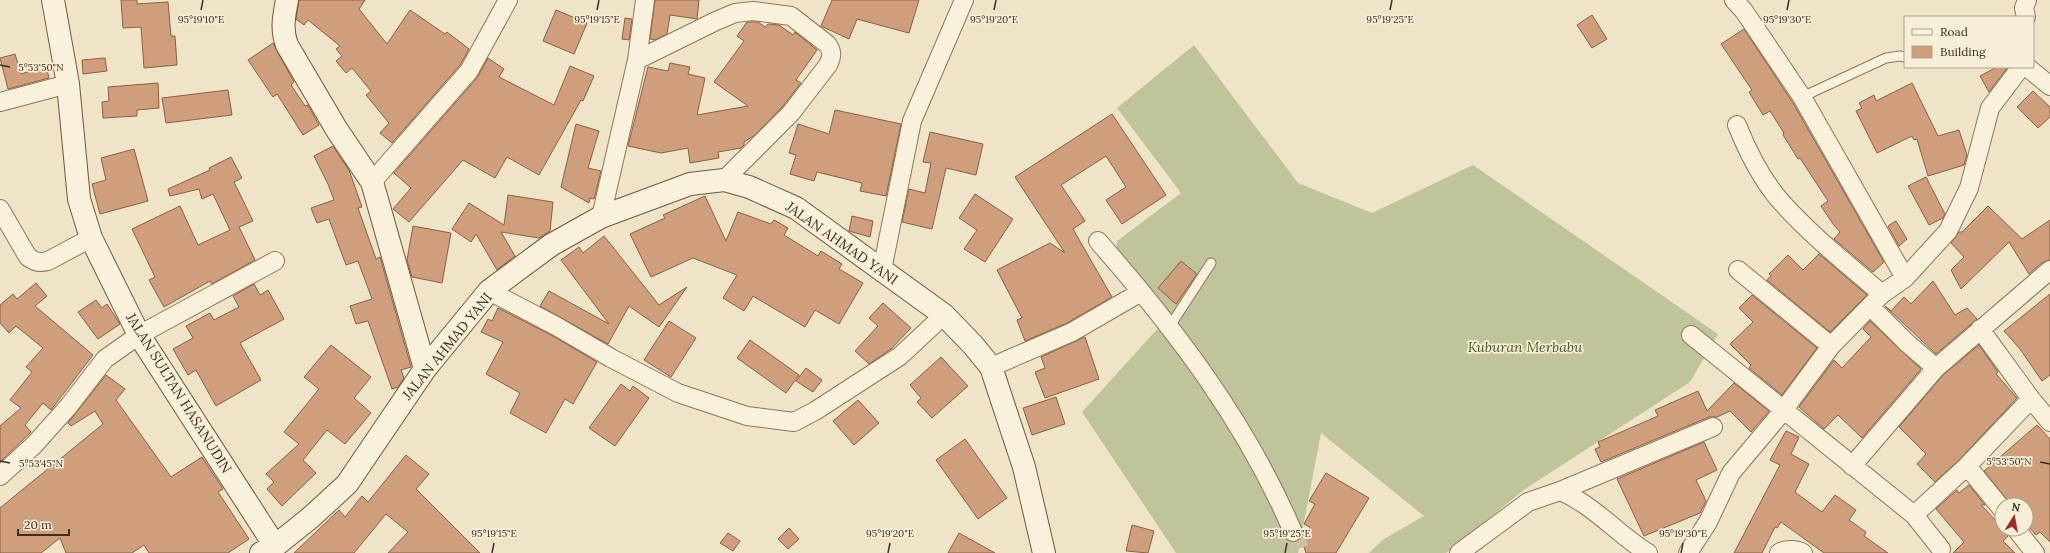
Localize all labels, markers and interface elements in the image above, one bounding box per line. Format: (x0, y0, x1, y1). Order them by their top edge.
text: 95°19'10"E (178, 13, 224, 26)
text: 95°19'15"E (574, 13, 620, 26)
text: 95°19'20"E (970, 13, 1018, 26)
text: 95°19'25"E (1366, 13, 1414, 26)
text: 95°19'30"E (1763, 13, 1811, 26)
legend (1904, 16, 2034, 68)
text: Road (1940, 24, 1968, 39)
text: Building (1940, 44, 1986, 59)
text: 5°53'50"N (18, 61, 64, 74)
street label: JALAN AHMAD YANI (782, 197, 902, 289)
street label: JALAN AHMAD YANI (398, 289, 496, 404)
street label: JALAN SULTAN HASANUDIN (122, 309, 236, 477)
park label: Kuburan Merbabu (1468, 338, 1583, 356)
text: 5°53'50"N (1986, 455, 2032, 468)
text: 5°53'45"N (19, 457, 63, 470)
north arrow (1994, 497, 2034, 537)
text: N (2010, 499, 2022, 515)
scale bar (18, 511, 69, 537)
text: 20 m (24, 517, 52, 532)
text: 95°19'15"E (471, 527, 517, 540)
text: 95°19'20"E (866, 527, 914, 540)
text: 95°19'25"E (1263, 527, 1311, 540)
text: 95°19'30"E (1659, 527, 1707, 540)

